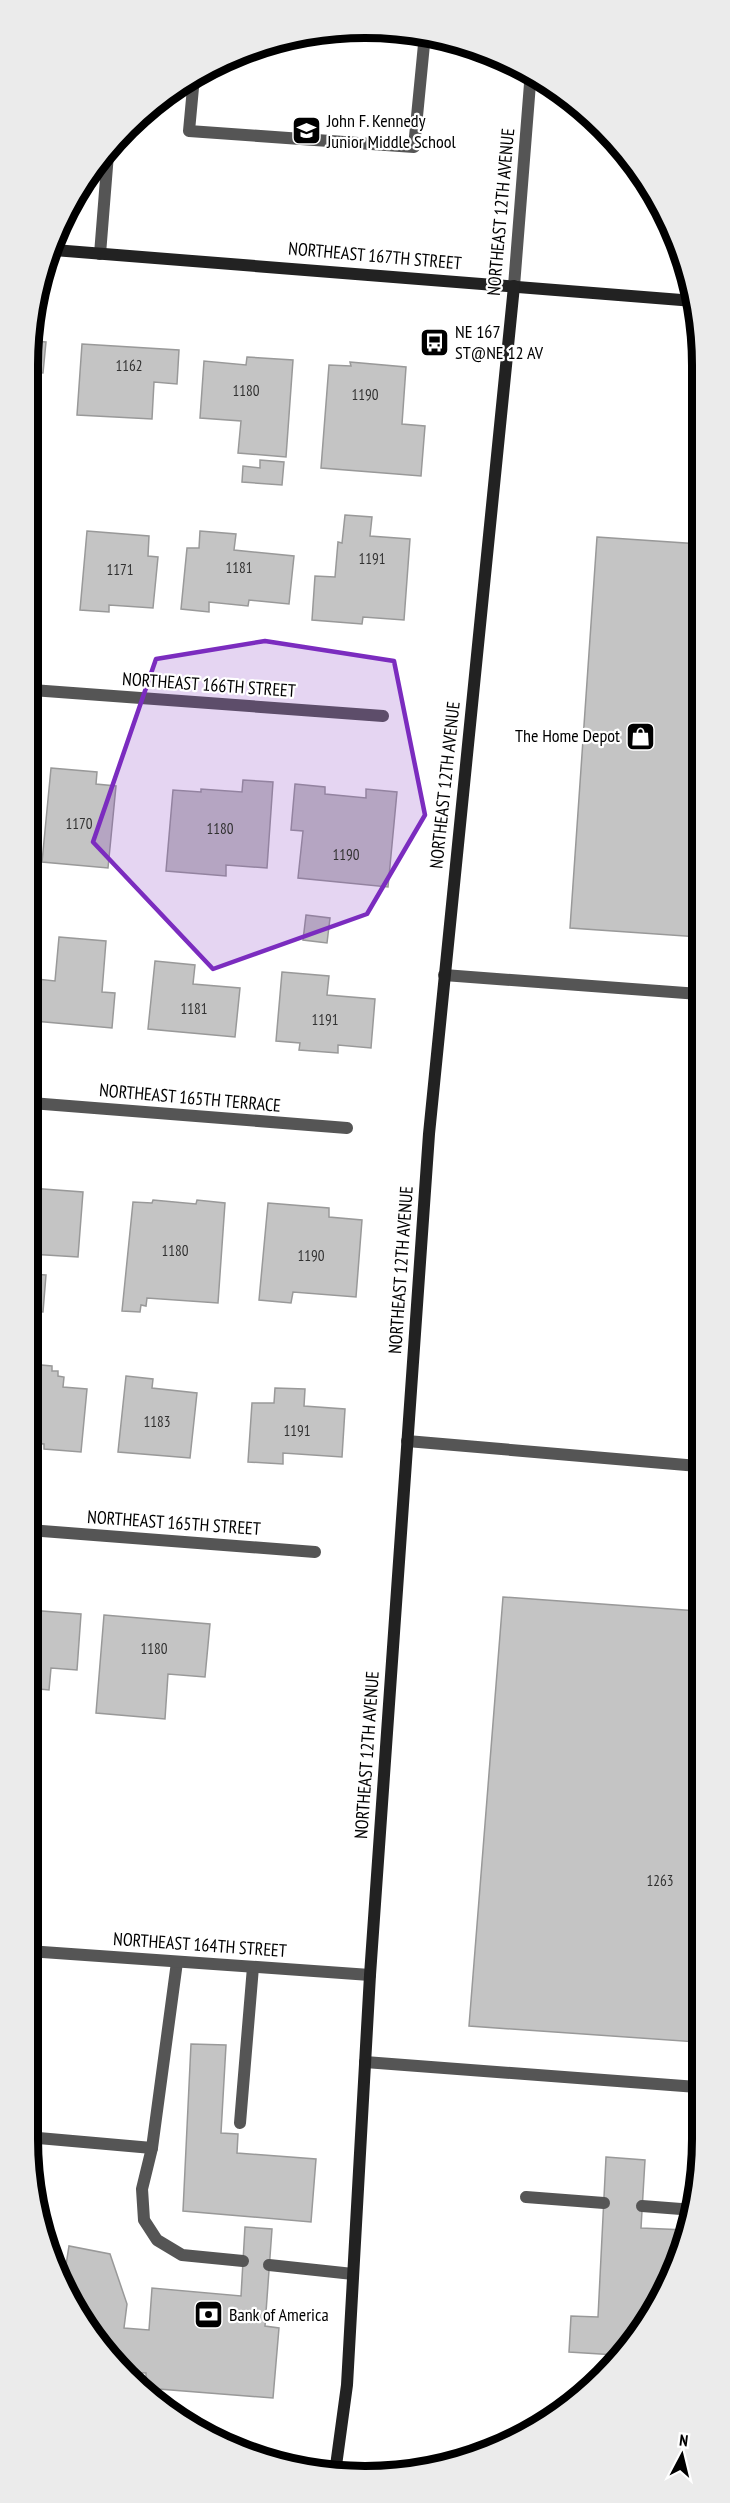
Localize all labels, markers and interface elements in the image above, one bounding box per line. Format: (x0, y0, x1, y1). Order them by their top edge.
place label: John F. Kennedy Junior Middle School (326, 109, 456, 153)
school or university icon: John F. Kennedy Junior Middle School (290, 115, 322, 147)
street label: NORTHEAST 12TH AVENUE (482, 127, 519, 297)
street label: NORTHEAST 167TH STREET (287, 236, 463, 275)
place label: NE 167 ST@NE 12 AV (455, 320, 544, 364)
bus stop icon: NE 167 ST@NE 12 AV (418, 326, 450, 358)
house number: 1162 (115, 356, 143, 375)
house number: 1180 (232, 381, 260, 400)
house number: 1190 (351, 385, 379, 404)
house number: 1191 (358, 549, 386, 568)
house number: 1181 (225, 558, 253, 577)
house number: 1171 (106, 560, 134, 579)
street label: NORTHEAST 166TH STREET (121, 667, 297, 702)
street label: NORTHEAST 12TH AVENUE (424, 700, 465, 870)
shop icon: The Home Depot (625, 720, 657, 752)
place label: The Home Depot (515, 724, 620, 747)
house number: 1170 (65, 814, 93, 833)
house number: 1180 (206, 819, 234, 838)
house number: 1190 (332, 845, 360, 864)
house number: 1181 (180, 999, 208, 1018)
house number: 1191 (311, 1010, 339, 1029)
street label: NORTHEAST 165TH TERRACE (98, 1078, 282, 1117)
street label: NORTHEAST 12TH AVENUE (383, 1185, 418, 1355)
house number: 1180 (161, 1241, 189, 1260)
house number: 1190 (297, 1246, 325, 1265)
house number: 1183 (143, 1412, 171, 1431)
house number: 1191 (283, 1421, 311, 1440)
street label: NORTHEAST 165TH STREET (86, 1505, 262, 1540)
house number: 1180 (140, 1639, 168, 1658)
street label: NORTHEAST 12TH AVENUE (349, 1670, 384, 1840)
house number: 1263 (646, 1871, 674, 1890)
street label: NORTHEAST 164TH STREET (112, 1927, 288, 1962)
bank icon: Bank of America (192, 2299, 224, 2331)
place label: Bank of America (229, 2303, 329, 2326)
north arrow (652, 2425, 712, 2485)
text: N (678, 2430, 689, 2451)

